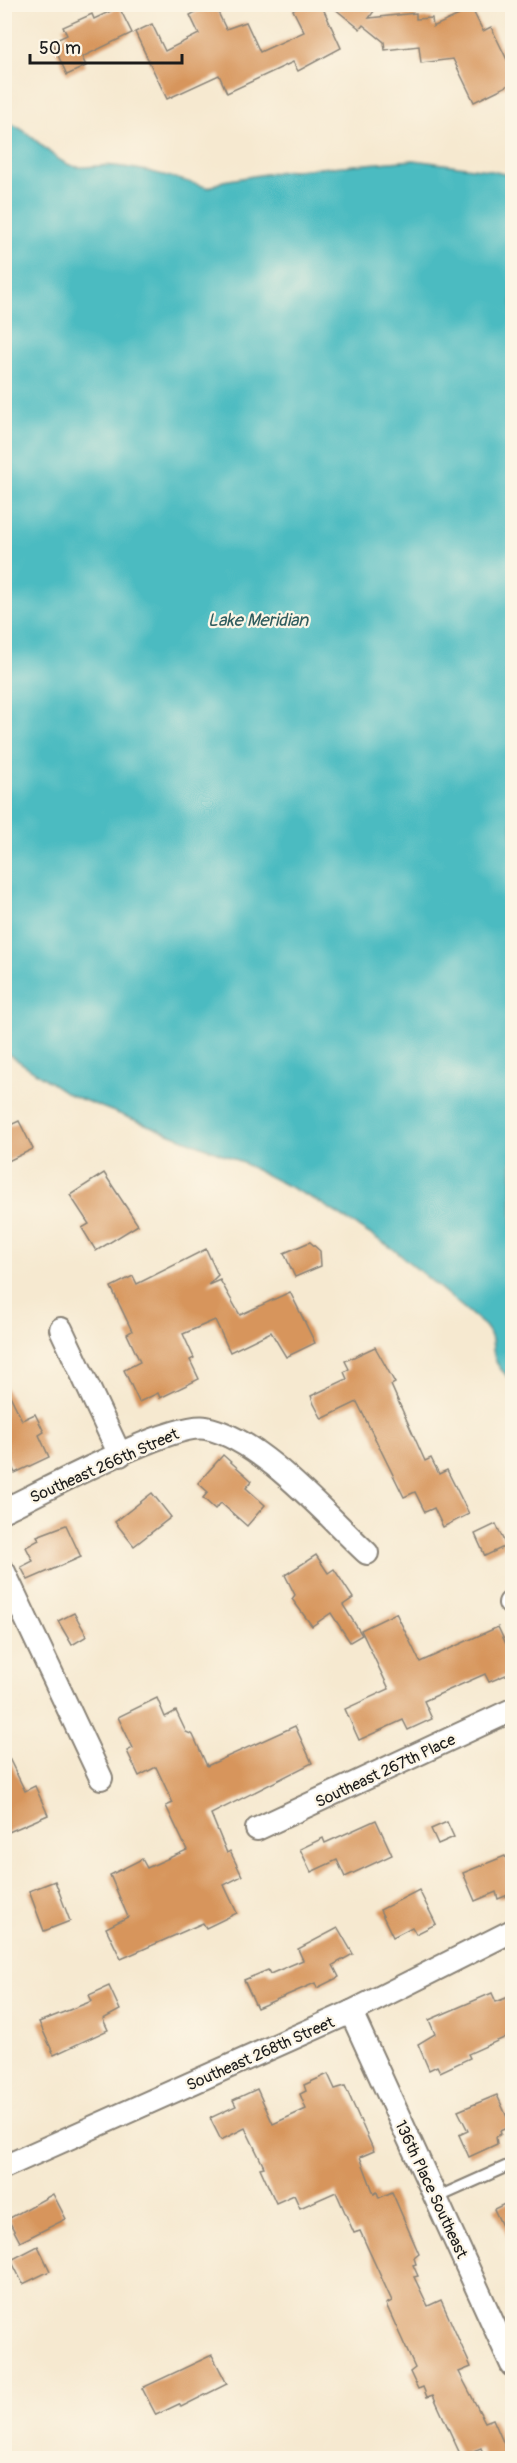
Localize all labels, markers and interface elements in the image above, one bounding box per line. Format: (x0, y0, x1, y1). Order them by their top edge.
scale bar (30, 27, 182, 65)
text: 50 m (39, 37, 81, 60)
water label: Lake Meridian (208, 609, 309, 632)
street label: Southeast 266th Street (27, 1424, 182, 1508)
street label: Southeast 267th Place (312, 1730, 459, 1812)
street label: Southeast 268th Street (183, 2012, 338, 2095)
street label: 136th Place Southeast (390, 2117, 472, 2262)

